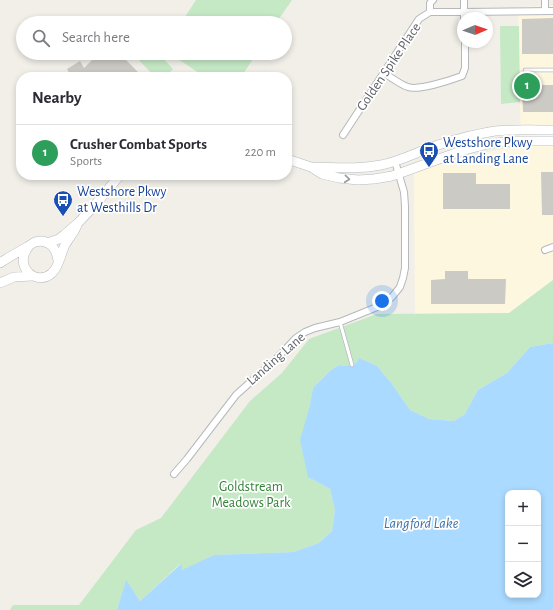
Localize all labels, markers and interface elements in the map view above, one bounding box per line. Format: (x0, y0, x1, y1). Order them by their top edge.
north arrow (457, 12, 493, 48)
search box (16, 16, 292, 60)
street label: Golden Spike Place (354, 20, 424, 114)
icon: search (30, 27, 52, 49)
text: Search here (62, 30, 130, 45)
pin: 1 (514, 71, 540, 101)
text: Nearby (32, 89, 82, 106)
place label: Westshore Pkwy at Landing Lane (443, 136, 533, 166)
text: Crusher Combat Sports (70, 137, 207, 152)
bus stop icon: Westshore Pkwy at Landing Lane (418, 140, 440, 168)
text: 1 (43, 146, 47, 159)
text: 220 m (245, 146, 276, 159)
text: Sports (70, 155, 102, 168)
one-way arrow (344, 174, 350, 183)
place label: Westshore Pkwy at Westhills Dr (77, 185, 167, 215)
bus stop icon: Westshore Pkwy at Westhills Dr (52, 189, 74, 217)
your location (372, 291, 392, 311)
street label: Landing Lane (244, 330, 308, 388)
park label: Goldstream Meadows Park (212, 480, 291, 510)
map controls (505, 490, 541, 598)
button: + (505, 490, 541, 526)
water label: Langford Lake (384, 516, 459, 531)
button: − (505, 526, 541, 562)
button: layers (505, 562, 541, 598)

